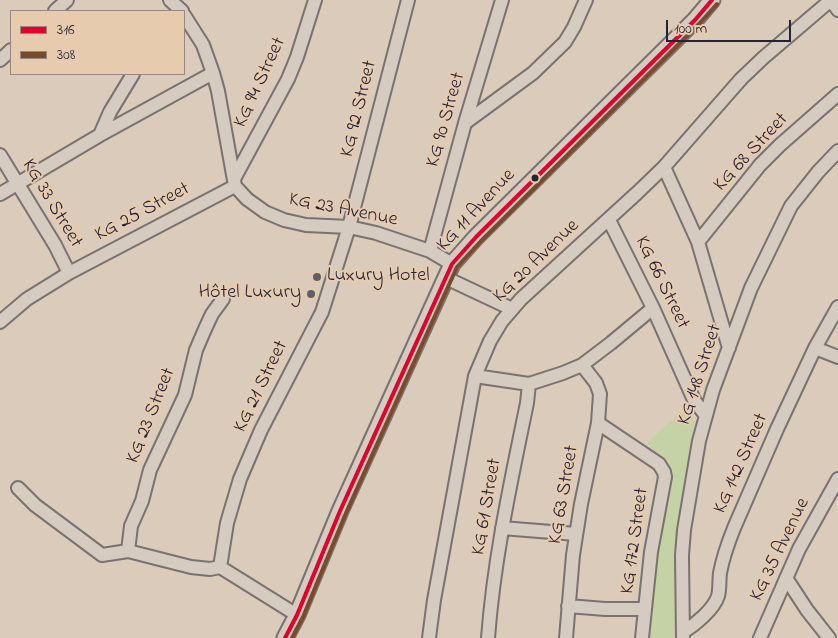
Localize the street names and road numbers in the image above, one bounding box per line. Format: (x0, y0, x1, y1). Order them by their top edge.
street label: KG 94 Street (230, 34, 292, 132)
street label: KG 92 Street (336, 58, 384, 160)
street label: KG 90 Street (422, 70, 472, 170)
street label: KG 68 Street (709, 109, 795, 197)
street label: KG 33 Street (15, 155, 87, 253)
street label: KG 11 Avenue (433, 165, 521, 257)
street label: KG 25 Street (91, 178, 195, 248)
street label: KG 23 Avenue (287, 189, 399, 233)
street label: KG 20 Avenue (489, 215, 585, 309)
street label: KG 66 Street (628, 233, 694, 333)
street label: KG 148 Street (673, 321, 729, 429)
street label: KG 21 Street (230, 337, 294, 437)
street label: KG 23 Street (122, 365, 182, 467)
street label: KG 142 Street (709, 410, 775, 518)
street label: KG 63 Street (545, 444, 585, 546)
street label: KG 61 Street (468, 457, 508, 557)
street label: KG 172 Street (617, 486, 655, 596)
street label: KG 35 Avenue (746, 495, 816, 605)

